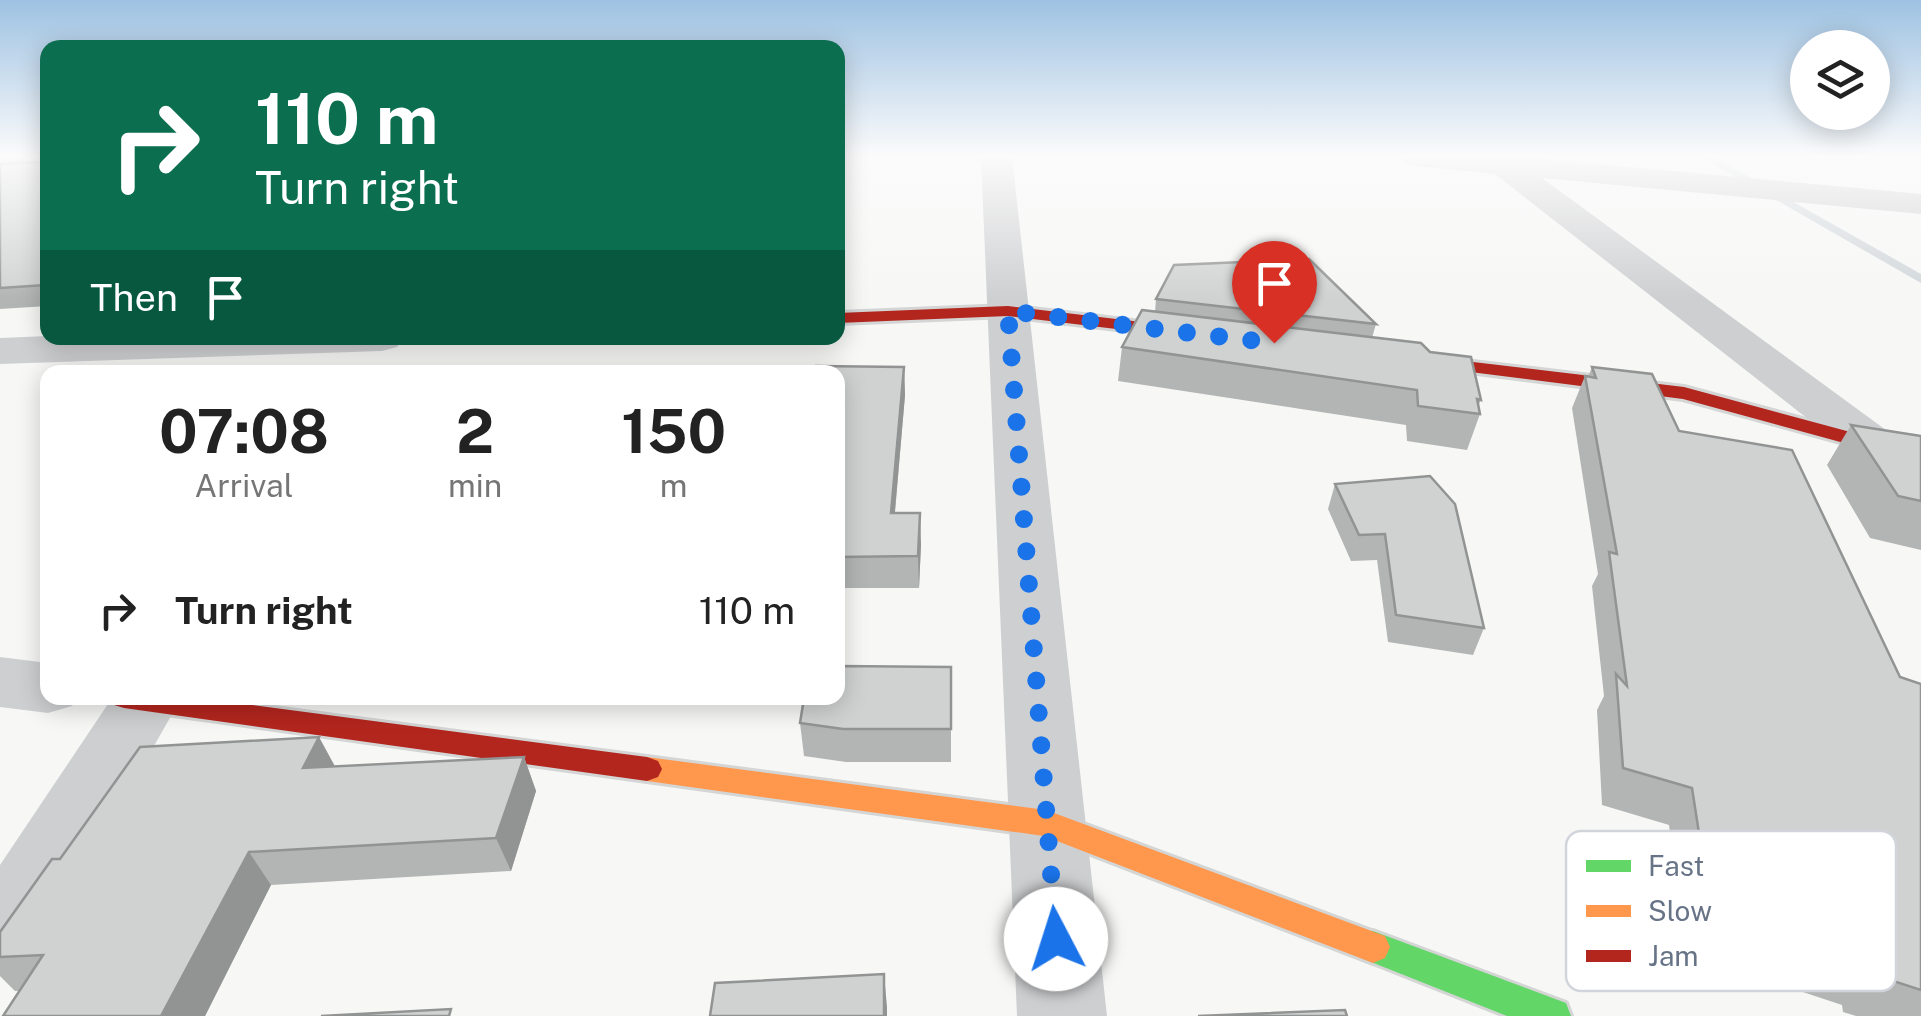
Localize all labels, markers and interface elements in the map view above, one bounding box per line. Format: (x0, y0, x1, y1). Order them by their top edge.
map controls (1790, 30, 1890, 130)
button: layers (1790, 30, 1890, 130)
text: 110 m (255, 77, 439, 160)
icon: right (90, 80, 220, 210)
text: Turn right (255, 161, 459, 214)
pin (1232, 241, 1317, 344)
icon: arrive (1247, 256, 1302, 311)
icon: arrive (198, 270, 253, 325)
text: Then (90, 275, 178, 320)
text: 07:08 (159, 396, 329, 467)
text: 2 (456, 396, 494, 467)
text: 150 (621, 396, 726, 467)
text: Arrival (195, 467, 293, 504)
text: min (448, 467, 502, 504)
text: m (660, 467, 687, 504)
icon: right (90, 583, 145, 638)
text: Turn right (175, 588, 353, 633)
text: 110 m (699, 588, 795, 633)
legend (1566, 831, 1896, 991)
text: Fast (1648, 849, 1704, 882)
position arrow (1004, 887, 1108, 991)
text: Slow (1648, 894, 1712, 927)
text: Jam (1648, 939, 1699, 972)

